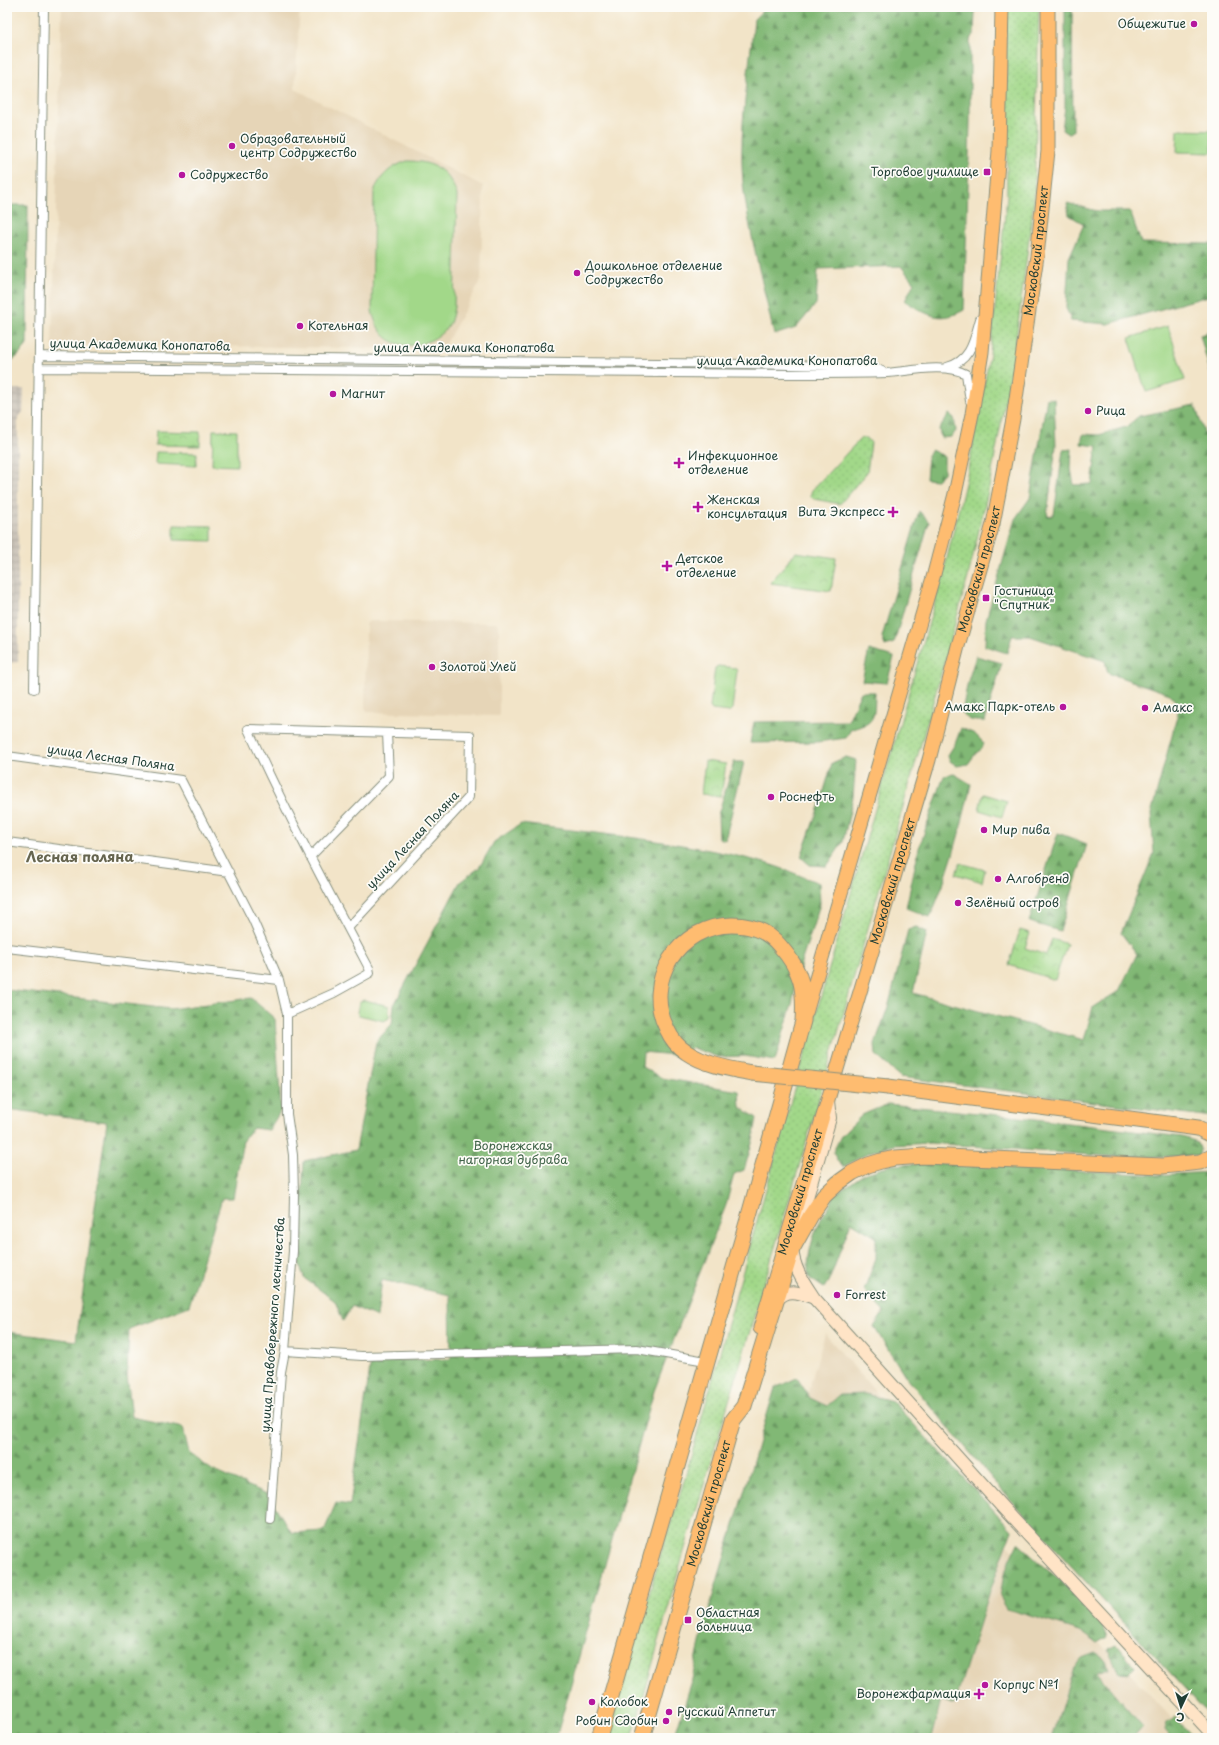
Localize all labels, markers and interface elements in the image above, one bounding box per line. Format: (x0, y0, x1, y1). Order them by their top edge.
place label: Общежитие (1117, 14, 1186, 32)
marker: Общежитие (1189, 19, 1199, 29)
place label: Образовательный центр Содружество (240, 129, 357, 161)
marker: Образовательный центр Содружество (227, 141, 237, 151)
place label: Торговое училище (870, 162, 979, 180)
place label: Содружество (190, 165, 268, 183)
marker: Торговое училище (982, 167, 992, 177)
marker: Содружество (177, 170, 187, 180)
street label: Московский проспект (1018, 185, 1052, 317)
place label: Дошкольное отделение Содружество (584, 256, 722, 288)
marker: Дошкольное отделение Содружество (572, 268, 582, 278)
place label: Котельная (308, 316, 368, 334)
marker: Котельная (295, 321, 305, 331)
street label: улица Академика Конопатова (49, 333, 231, 355)
street label: улица Академика Конопатова (374, 338, 555, 356)
street label: улица Академика Конопатова (697, 351, 878, 369)
place label: Магнит (341, 384, 386, 402)
marker: Магнит (328, 389, 338, 399)
place label: Рица (1096, 401, 1126, 419)
marker: Рица (1083, 406, 1093, 416)
place label: Инфекционное отделение (688, 446, 778, 478)
marker: Инфекционное отделение (673, 457, 685, 469)
place label: Женская консультация (707, 490, 788, 522)
marker: Женская консультация (692, 501, 704, 513)
place label: Вита Экспресс (798, 502, 885, 520)
street label: Московский проспект (952, 504, 1004, 634)
marker: Вита Экспресс (888, 507, 898, 517)
place label: Детское отделение (675, 549, 736, 581)
marker: Детское отделение (661, 560, 673, 572)
place label: Гостиница "Спутник" (994, 581, 1054, 613)
marker: Гостиница "Спутник" (981, 593, 991, 603)
place label: Золотой Улей (440, 657, 517, 675)
marker: Золотой Улей (427, 662, 437, 672)
place label: Амакс Парк-отель (944, 697, 1055, 715)
place label: Амакс (1153, 698, 1192, 716)
marker: Амакс Парк-отель (1058, 702, 1068, 712)
marker: Амакс (1140, 703, 1150, 713)
street label: улица Лесная Поляна (46, 739, 177, 775)
street label: улица Лесная Поляна (362, 786, 463, 892)
place label: Роснефть (779, 787, 835, 805)
marker: Роснефть (766, 792, 776, 802)
street label: Московский проспект (865, 816, 919, 946)
place label: Мир пива (992, 820, 1051, 838)
marker: Мир пива (979, 825, 989, 835)
district label: Лесная поляна (26, 846, 134, 867)
place label: Алгобренд (1006, 869, 1069, 887)
marker: Алгобренд (993, 874, 1003, 884)
place label: Зелёный остров (966, 893, 1059, 911)
marker: Зелёный остров (953, 898, 963, 908)
street label: Московский проспект (772, 1126, 827, 1257)
park label: Воронежская нагорная дубрава (458, 1136, 568, 1168)
street label: улица Правобережного лесничества (256, 1216, 289, 1433)
place label: Forrest (845, 1285, 886, 1303)
marker: Forrest (832, 1290, 842, 1300)
street label: Московский проспект (682, 1438, 735, 1569)
place label: Областная больница (696, 1603, 760, 1635)
marker: Областная больница (683, 1615, 693, 1625)
place label: Корпус №1 (993, 1675, 1059, 1693)
marker: Корпус №1 (980, 1680, 990, 1690)
place label: Воронежфармация (856, 1684, 971, 1702)
north arrow (1161, 1687, 1201, 1727)
marker: Воронежфармация (974, 1689, 984, 1699)
place label: Колобок (600, 1692, 649, 1710)
marker: Колобок (587, 1697, 597, 1707)
place label: Русский Аппетит (677, 1702, 776, 1720)
marker: Русский Аппетит (664, 1707, 674, 1717)
text: С (1176, 1709, 1185, 1726)
place label: Робин Сдобин (576, 1711, 658, 1729)
marker: Робин Сдобин (661, 1716, 671, 1726)

